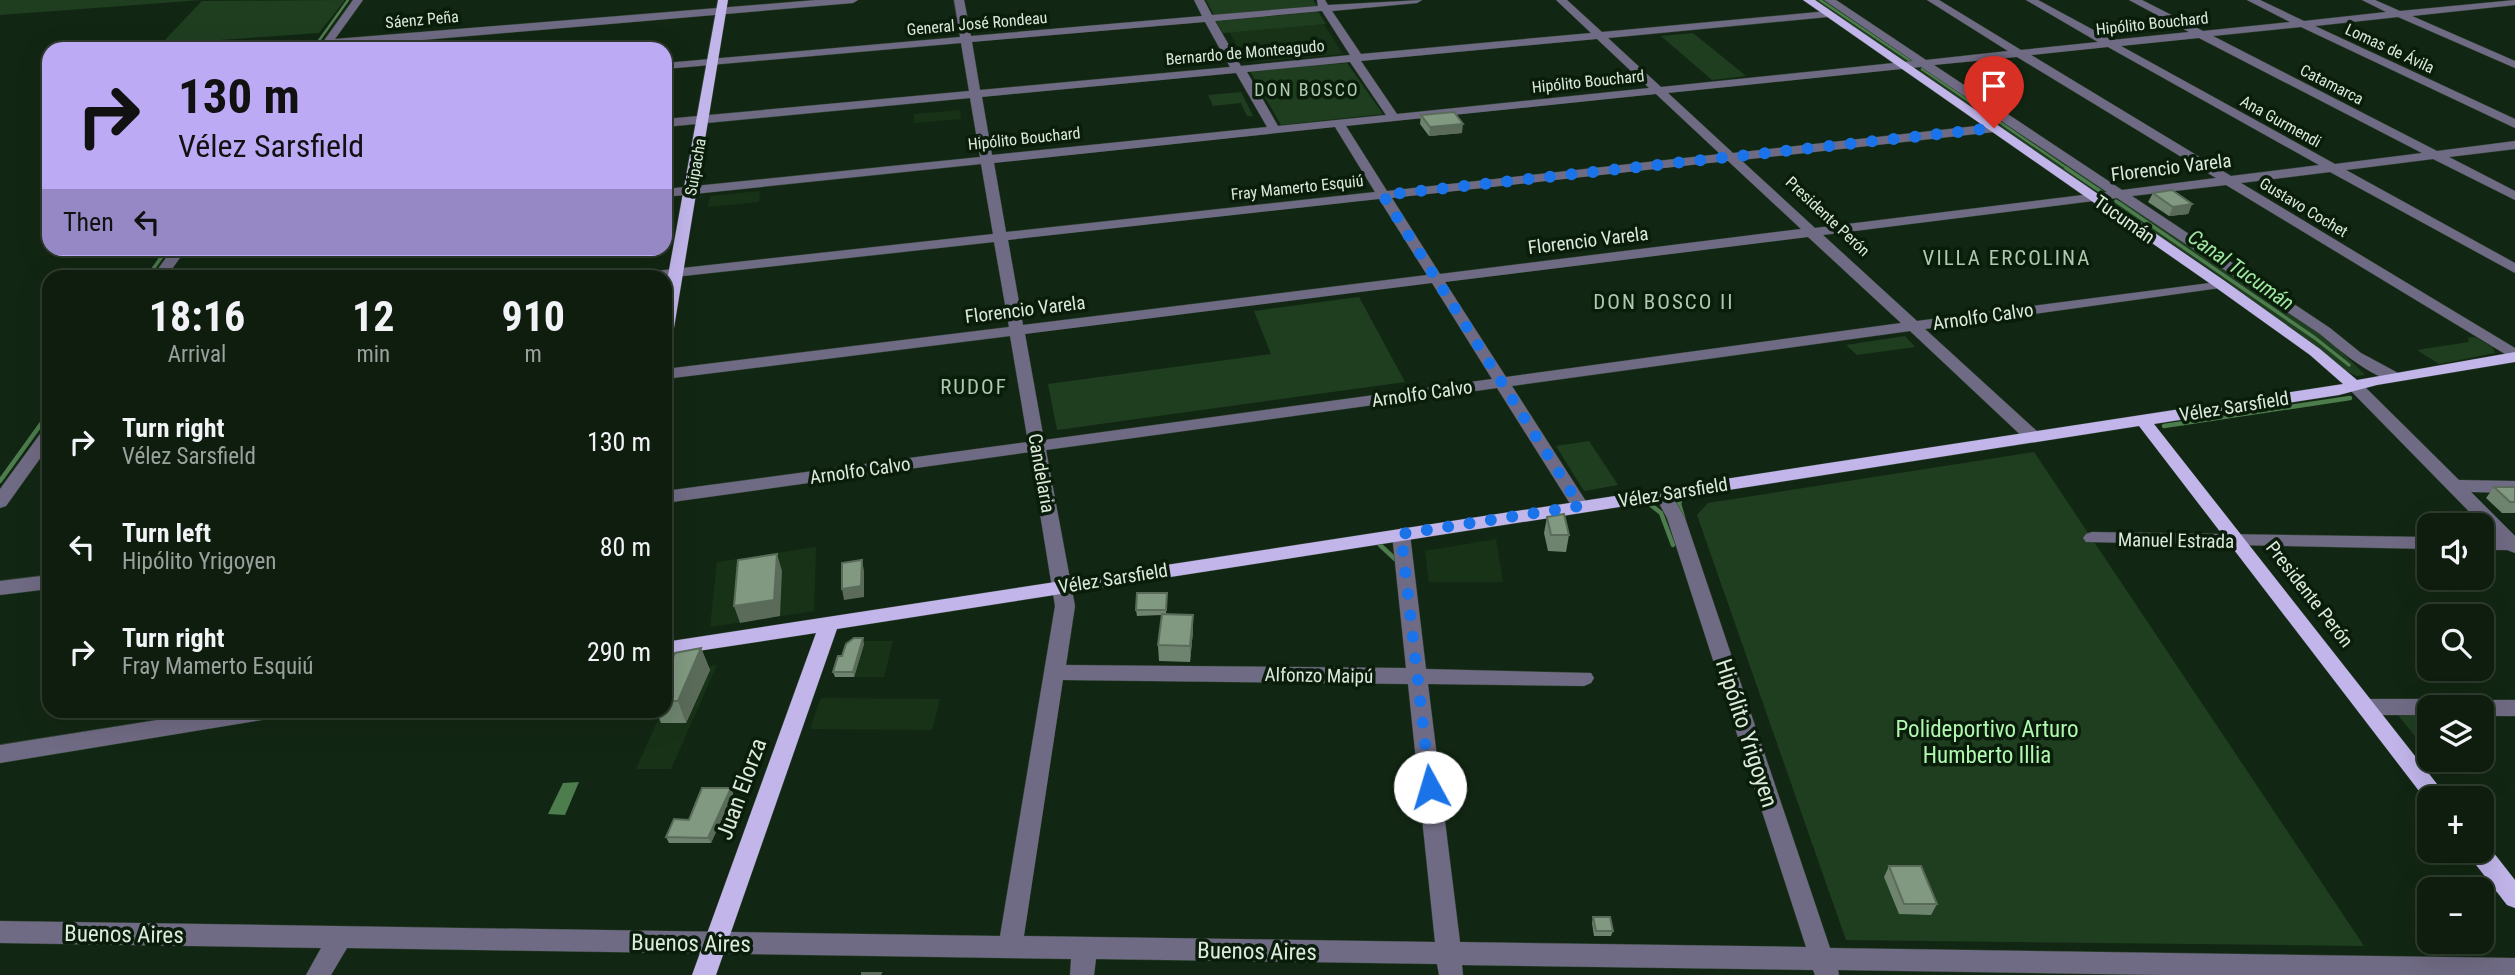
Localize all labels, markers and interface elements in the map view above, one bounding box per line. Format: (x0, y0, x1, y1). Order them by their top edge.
street label: Sáenz Peña (385, 7, 460, 32)
street label: General José Rondeau (906, 8, 1048, 39)
street label: Hipólito Bouchard (2095, 8, 2209, 39)
street label: Lomas de Ávila (2342, 20, 2437, 77)
street label: Bernardo de Monteagudo (1165, 36, 1325, 69)
pin (1964, 56, 2024, 128)
street label: Catamarca (2297, 60, 2367, 108)
street label: Hipólito Bouchard (1531, 66, 1645, 97)
icon: arrive (1975, 67, 2013, 105)
text: 130 m (178, 68, 300, 125)
icon: right (63, 70, 154, 161)
district label: DON BOSCO (1254, 79, 1360, 100)
street label: Ana Gurmendi (2237, 91, 2324, 151)
street label: Hipólito Bouchard (967, 123, 1081, 154)
text: Vélez Sarsfield (178, 127, 364, 165)
street label: Suipacha (681, 137, 710, 197)
street label: Florencio Varela (2110, 149, 2233, 186)
street label: Fray Mamerto Esquiú (1230, 171, 1364, 204)
street label: Presidente Perón (1782, 173, 1874, 260)
street label: Gustavo Cochet (2256, 174, 2352, 241)
street label: Tucumán (2090, 190, 2159, 249)
icon: left (128, 203, 166, 241)
text: Then (63, 207, 114, 237)
street label: Florencio Varela (1527, 222, 1650, 259)
water label: Canal Tucumán (2183, 225, 2299, 315)
district label: VILLA ERCOLINA (1923, 246, 2091, 270)
district label: DON BOSCO II (1593, 290, 1735, 314)
street label: Florencio Varela (964, 291, 1087, 328)
text: 18:16 (149, 292, 245, 341)
text: 12 (352, 292, 395, 341)
text: 910 (501, 292, 565, 341)
street label: Arnolfo Calvo (1931, 298, 2035, 335)
text: Arrival (168, 341, 226, 368)
text: min (356, 341, 390, 368)
text: m (525, 341, 542, 368)
district label: RUDOF (940, 375, 1008, 399)
street label: Arnolfo Calvo (1370, 375, 1474, 412)
street label: Vélez Sarsfield (2178, 386, 2290, 426)
text: Turn right (122, 413, 224, 443)
icon: right (63, 423, 101, 461)
text: 130 m (587, 427, 651, 457)
street label: Candelaria (1023, 432, 1060, 515)
text: Vélez Sarsfield (122, 443, 256, 470)
street label: Arnolfo Calvo (808, 452, 912, 489)
street label: Vélez Sarsfield (1617, 472, 1729, 512)
map controls (2417, 513, 2494, 954)
button: sound (2417, 513, 2494, 590)
text: Turn left (122, 518, 211, 548)
icon: left (63, 528, 101, 566)
street label: Manuel Estrada (2118, 528, 2234, 553)
text: 80 m (600, 532, 651, 562)
street label: Presidente Perón (2261, 537, 2358, 652)
text: Hipólito Yrigoyen (122, 548, 276, 575)
street label: Vélez Sarsfield (1057, 558, 1169, 598)
button: search (2417, 604, 2494, 681)
text: Turn right (122, 623, 224, 653)
icon: right (63, 633, 101, 671)
text: 290 m (587, 637, 651, 667)
text: Fray Mamerto Esquiú (122, 653, 313, 680)
street label: Hipólito Yrigoyen (1710, 656, 1783, 811)
street label: Alfonzo Maipú (1265, 663, 1373, 688)
button: layers (2417, 695, 2494, 772)
park label: Polideportivo Arturo Humberto Illia (1895, 716, 2079, 769)
street label: Juan Elorza (711, 735, 772, 844)
position arrow (1393, 750, 1467, 824)
button: + (2417, 786, 2494, 863)
button: − (2417, 877, 2494, 954)
street label: Buenos Aires (64, 920, 184, 949)
street label: Buenos Aires (631, 929, 751, 958)
street label: Buenos Aires (1197, 937, 1317, 966)

